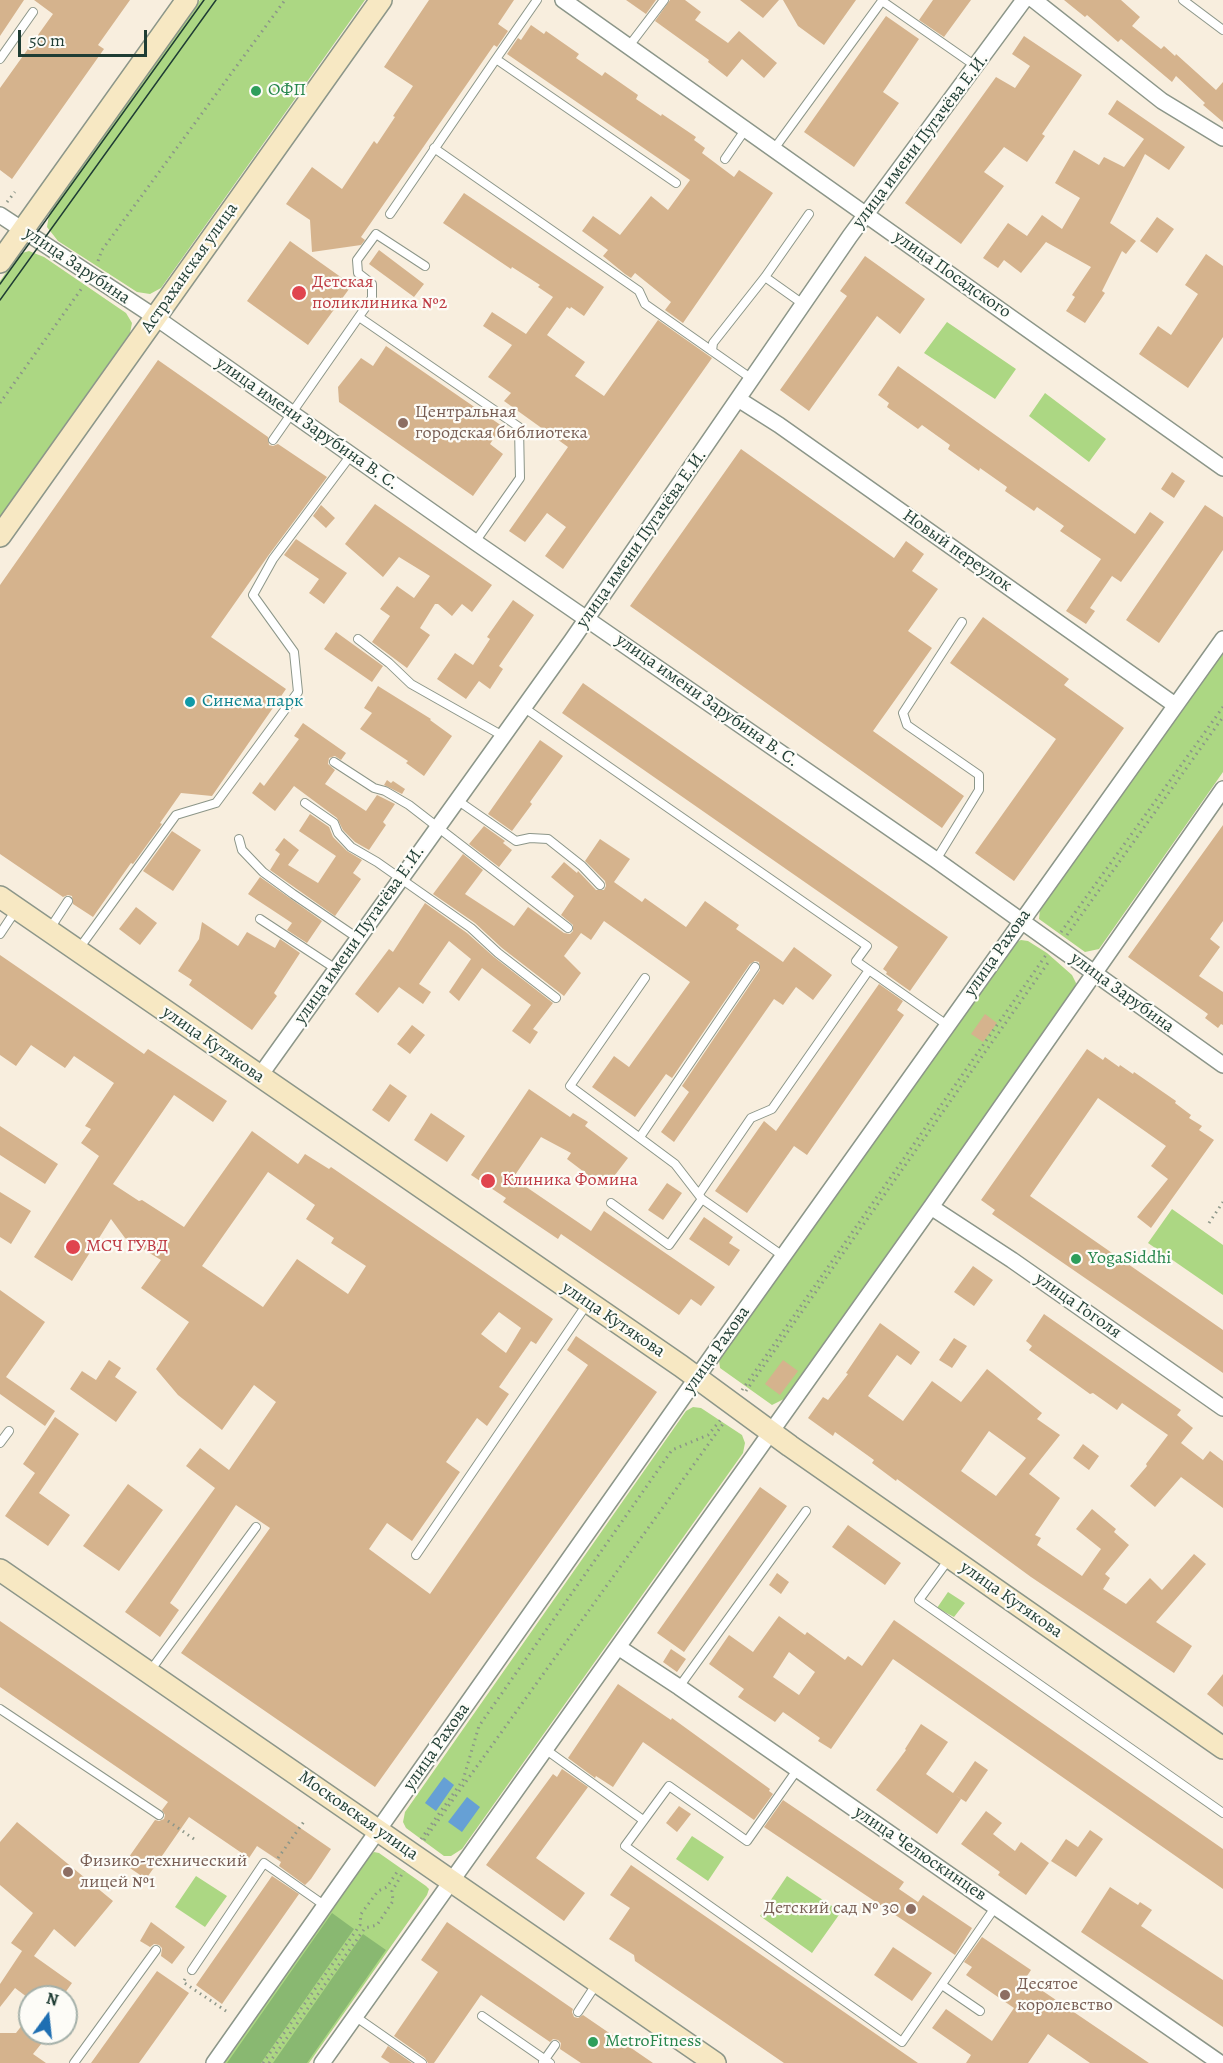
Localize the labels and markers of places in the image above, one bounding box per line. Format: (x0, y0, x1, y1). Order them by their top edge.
place label: ОФП (268, 80, 306, 102)
marker: ОФП (249, 84, 263, 98)
place label: Детская поликлиника №2 (312, 272, 447, 314)
marker: Детская поликлиника №2 (290, 284, 308, 302)
place label: Центральная городская библиотека (415, 402, 588, 444)
marker: Центральная городская библиотека (396, 416, 410, 430)
place label: Синема парк (202, 691, 303, 713)
marker: Синема парк (183, 695, 197, 709)
place label: Клиника Фомина (502, 1170, 638, 1192)
marker: Клиника Фомина (479, 1172, 497, 1190)
place label: МСЧ ГУВД (86, 1236, 168, 1258)
marker: МСЧ ГУВД (64, 1238, 82, 1256)
place label: YogaSiddhi (1088, 1248, 1171, 1270)
marker: YogaSiddhi (1069, 1252, 1083, 1266)
place label: Физико-технический лицей №1 (80, 1851, 247, 1894)
marker: Физико-технический лицей №1 (61, 1865, 75, 1879)
place label: Детский сад № 30 (763, 1898, 899, 1920)
marker: Детский сад № 30 (904, 1902, 918, 1916)
place label: Десятое королевство (1017, 1974, 1113, 2016)
marker: Десятое королевство (998, 1988, 1012, 2002)
place label: MetroFitness (605, 2031, 701, 2053)
marker: MetroFitness (586, 2035, 600, 2049)

